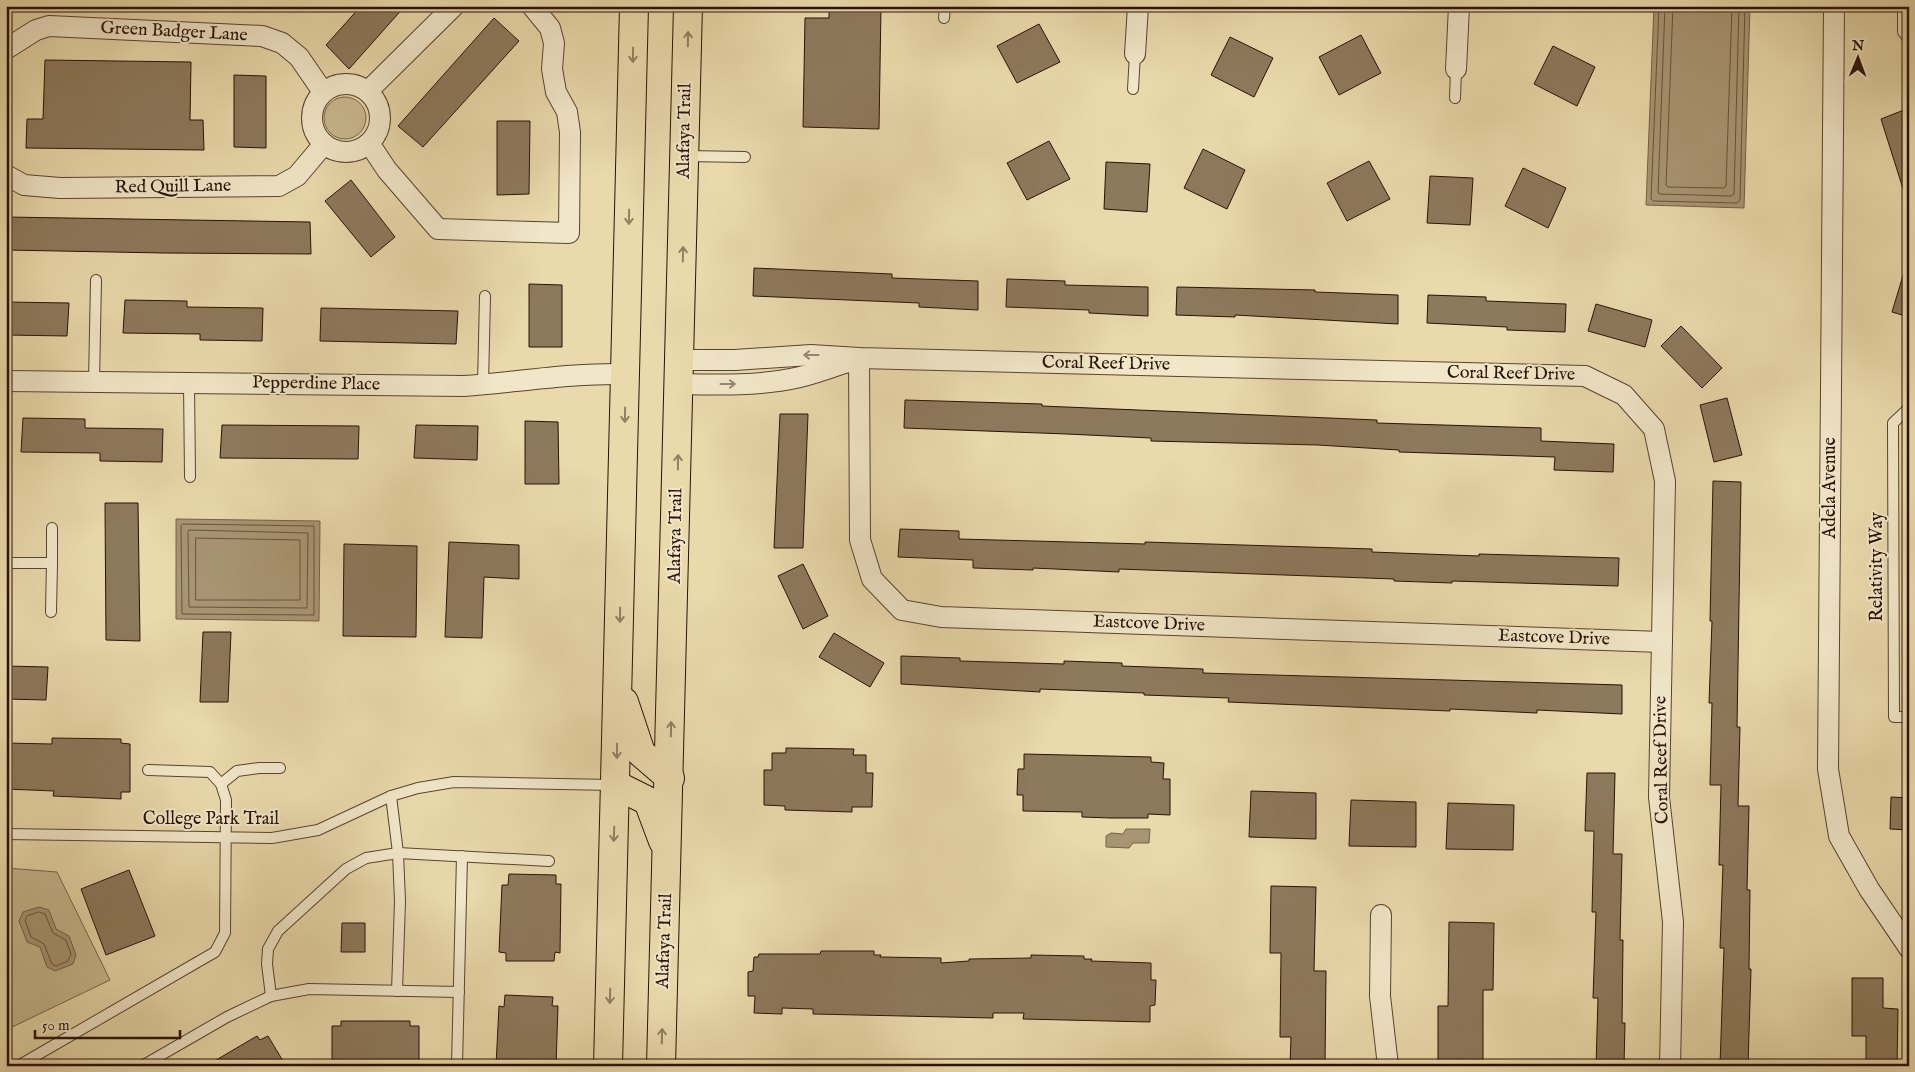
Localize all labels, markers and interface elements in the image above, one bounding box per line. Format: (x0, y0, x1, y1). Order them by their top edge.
street label: Green Badger Lane (100, 17, 248, 47)
one-way arrow (683, 32, 692, 48)
north arrow (1832, 32, 1882, 82)
text: N (1851, 37, 1864, 55)
one-way arrow (628, 46, 638, 63)
street label: Alafaya Trail (673, 83, 697, 180)
street label: Red Quill Lane (115, 174, 231, 200)
one-way arrow (624, 209, 634, 225)
one-way arrow (678, 247, 687, 263)
one-way arrow (803, 350, 819, 360)
street label: Coral Reef Drive (1042, 351, 1170, 377)
street label: Coral Reef Drive (1447, 361, 1575, 387)
street label: Pepperdine Place (252, 371, 380, 397)
one-way arrow (720, 379, 736, 389)
one-way arrow (620, 407, 629, 423)
street label: Adela Avenue (1819, 437, 1842, 540)
one-way arrow (673, 454, 683, 470)
street label: Alafaya Trail (664, 488, 688, 585)
street label: Relativity Way (1866, 512, 1889, 622)
one-way arrow (615, 606, 625, 622)
street label: Eastcove Drive (1093, 611, 1205, 637)
street label: Eastcove Drive (1498, 625, 1610, 651)
street label: Coral Reef Drive (1649, 696, 1675, 824)
one-way arrow (666, 721, 676, 738)
one-way arrow (612, 742, 621, 758)
street label: College Park Trail (143, 808, 279, 831)
one-way arrow (610, 825, 619, 841)
street label: Alafaya Trail (652, 893, 678, 990)
one-way arrow (605, 988, 614, 1004)
scale bar (35, 1007, 180, 1039)
text: 50 m (42, 1016, 70, 1035)
one-way arrow (658, 1029, 667, 1045)

